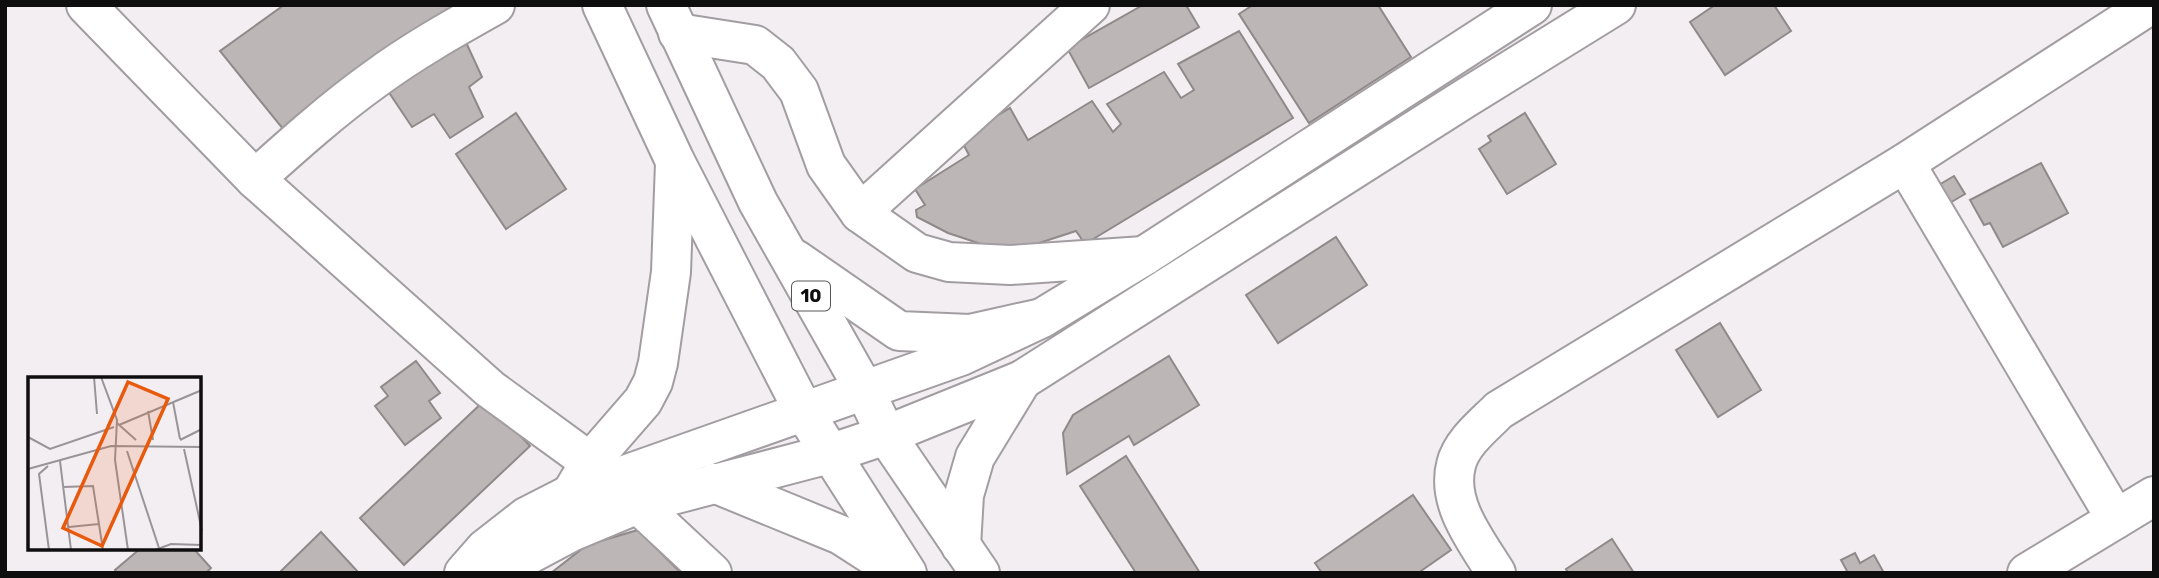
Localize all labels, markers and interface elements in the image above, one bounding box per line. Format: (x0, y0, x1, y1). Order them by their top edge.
road number: 10 (792, 282, 830, 310)
inset map (28, 377, 201, 550)

